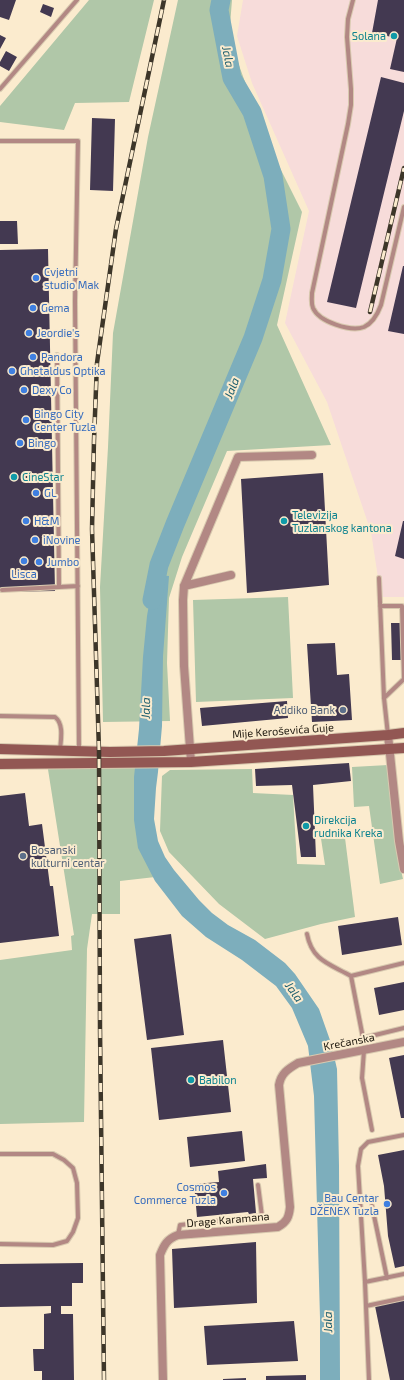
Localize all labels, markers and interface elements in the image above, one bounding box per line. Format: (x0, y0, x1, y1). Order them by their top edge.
place label: Solana (352, 29, 386, 43)
marker: Solana (389, 31, 399, 41)
water label: Jala (219, 45, 237, 69)
place label: Cvjetni studio Mak (44, 265, 99, 291)
marker: Cvjetni studio Mak (31, 273, 41, 283)
place label: Gema (41, 301, 69, 315)
marker: Gema (28, 303, 38, 313)
place label: Jeordie's (37, 326, 80, 340)
marker: Jeordie's (24, 328, 34, 338)
place label: Pandora (41, 350, 83, 364)
marker: Pandora (28, 352, 38, 362)
place label: Ghetaldus Optika (20, 364, 106, 378)
marker: Ghetaldus Optika (7, 366, 17, 376)
water label: Jala (221, 375, 243, 401)
place label: Dexy Co (32, 383, 72, 397)
marker: Dexy Co (19, 385, 29, 395)
place label: Bingo City Center Tuzla (34, 407, 96, 433)
marker: Bingo City Center Tuzla (21, 415, 31, 425)
place label: Bingo (28, 436, 56, 450)
marker: Bingo (15, 438, 25, 448)
place label: CineStar (22, 470, 64, 484)
marker: CineStar (9, 472, 19, 482)
place label: GL (44, 486, 57, 500)
marker: GL (31, 488, 41, 498)
place label: Televizija Tuzlanskog kantona (292, 508, 392, 534)
place label: H&M (34, 514, 59, 528)
marker: H&M (21, 516, 31, 526)
marker: Televizija Tuzlanskog kantona (279, 516, 289, 526)
place label: iNovine (43, 533, 81, 547)
marker: iNovine (30, 535, 40, 545)
place label: Jumbo (47, 555, 79, 569)
marker: Lisca (19, 556, 29, 566)
marker: Jumbo (34, 557, 44, 567)
place label: Lisca (11, 567, 37, 581)
water label: Jala (139, 697, 153, 719)
place label: Addiko Bank (274, 703, 335, 717)
marker: Addiko Bank (338, 705, 348, 715)
street label: Mije Keroševića Guje (232, 721, 334, 741)
place label: Direkcija rudnika Kreka (314, 813, 383, 839)
marker: Direkcija rudnika Kreka (301, 821, 311, 831)
place label: Bosanski kulturni centar (31, 843, 105, 869)
marker: Bosanski kulturni centar (18, 851, 28, 861)
water label: Jala (282, 979, 306, 1005)
street label: Krečanska (322, 1031, 376, 1053)
place label: Babilon (199, 1073, 237, 1087)
marker: Babilon (186, 1075, 196, 1085)
place label: Cosmos Commerce Tuzla (134, 1180, 216, 1206)
marker: Cosmos Commerce Tuzla (219, 1188, 229, 1198)
place label: Bau Centar DŽENEX Tuzla (310, 1191, 379, 1217)
marker: Bau Centar DŽENEX Tuzla (382, 1199, 392, 1209)
street label: Drage Karamana (186, 1210, 270, 1230)
water label: Jala (321, 1311, 335, 1333)

